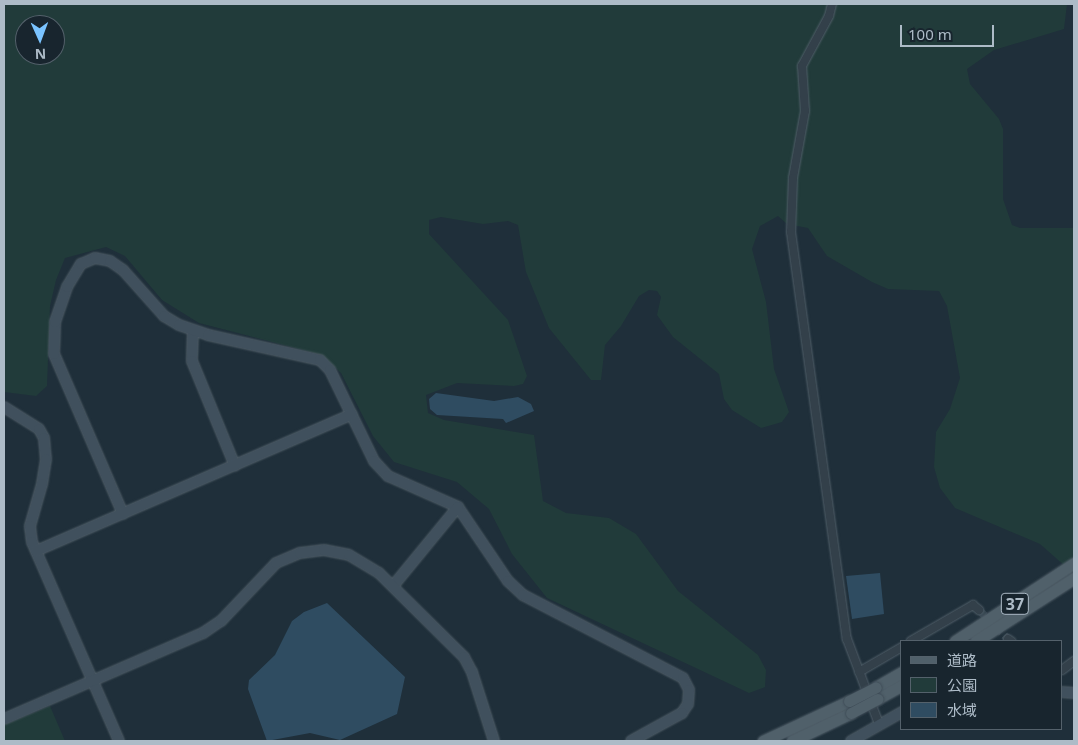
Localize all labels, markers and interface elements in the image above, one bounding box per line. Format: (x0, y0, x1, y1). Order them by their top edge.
north arrow (15, 15, 65, 65)
scale bar (903, 15, 997, 47)
text: 100 m (908, 24, 952, 44)
text: N (34, 45, 47, 64)
road number: 37 (1000, 590, 1030, 618)
legend (900, 640, 1063, 730)
text: 道路 (947, 650, 977, 670)
text: 公園 (947, 675, 977, 695)
text: 水域 (947, 700, 977, 720)

